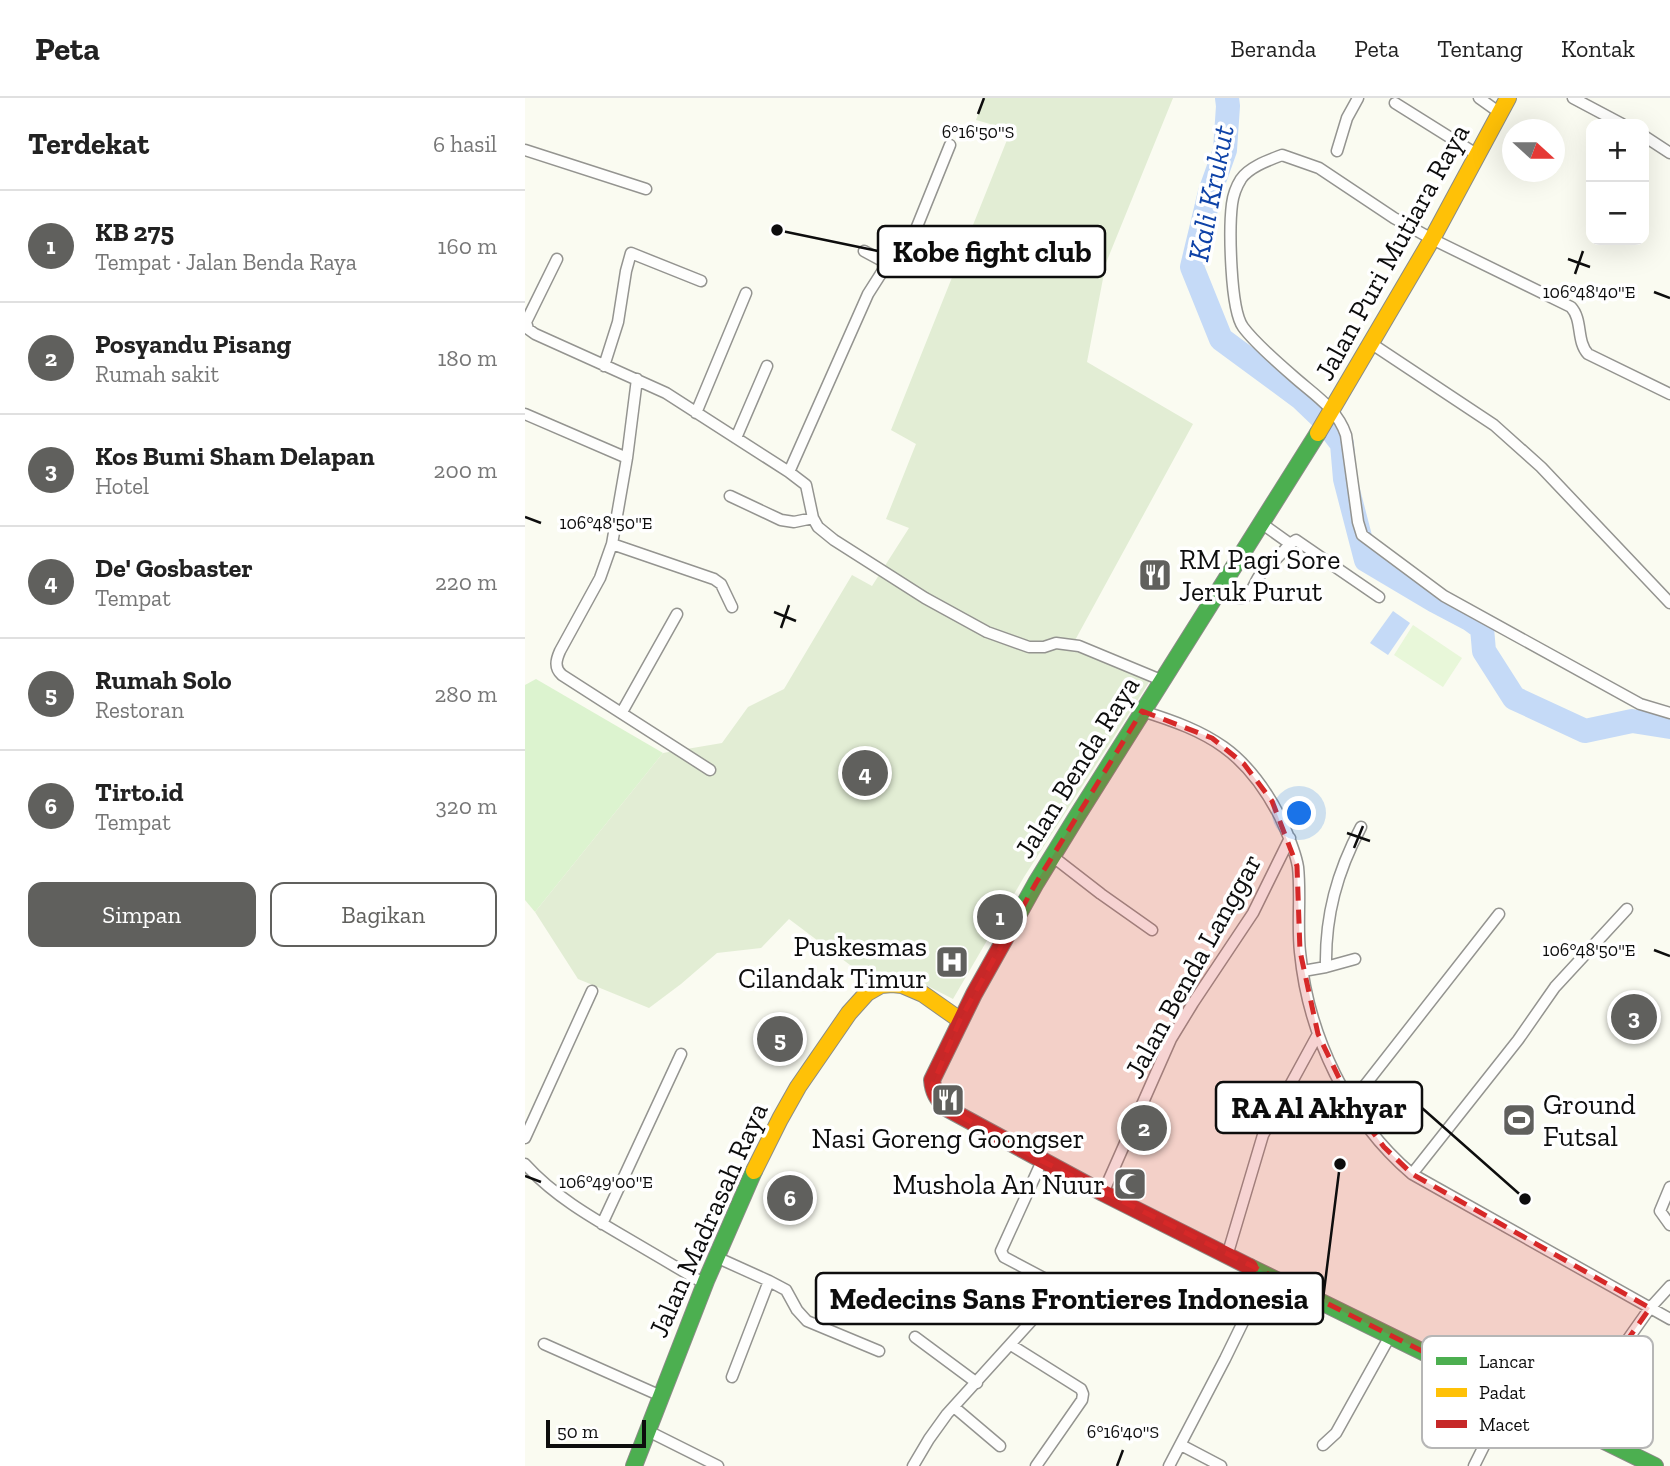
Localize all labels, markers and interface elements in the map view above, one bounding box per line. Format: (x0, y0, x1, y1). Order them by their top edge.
text: Peta (35, 29, 100, 68)
text: Beranda (1230, 34, 1316, 63)
text: Peta (1354, 34, 1399, 63)
text: Tentang (1437, 34, 1523, 63)
text: Kontak (1561, 34, 1635, 63)
street label: Jalan Puri Mutiara Raya (1308, 118, 1476, 386)
north arrow (1502, 119, 1565, 182)
map controls (1586, 119, 1649, 245)
button: + (1586, 119, 1649, 182)
text: 6°16'50"S (942, 121, 1014, 143)
water label: Kali Krukut (1180, 122, 1242, 264)
text: Terdekat (28, 126, 149, 162)
text: 6 hasil (433, 130, 497, 158)
button: − (1586, 182, 1649, 245)
text: KB 275 (95, 216, 174, 248)
callout: Kobe fight club (878, 226, 1105, 277)
text: 1 (46, 232, 56, 260)
text: 160 m (438, 232, 497, 260)
text: Kobe fight club (893, 234, 1091, 270)
text: Tempat · Jalan Benda Raya (95, 248, 357, 276)
text: 106°48'40"E (1543, 281, 1635, 303)
text: Posyandu Pisang (95, 328, 291, 360)
text: 2 (45, 344, 57, 372)
text: 180 m (437, 344, 497, 372)
text: Rumah sakit (95, 360, 219, 388)
text: Kos Bumi Sham Delapan (95, 440, 375, 472)
text: 3 (45, 456, 57, 484)
text: 200 m (434, 456, 497, 484)
text: Hotel (95, 472, 149, 500)
text: 106°48'50"E (560, 512, 652, 534)
place label: RM Pagi Sore Jeruk Purut (1179, 543, 1341, 608)
text: De' Gosbaster (95, 552, 253, 584)
restaurant icon: RM Pagi Sore Jeruk Purut (1136, 556, 1174, 594)
text: 4 (44, 568, 58, 596)
text: 220 m (435, 568, 497, 596)
text: Tempat (95, 584, 171, 612)
text: Rumah Solo (95, 664, 232, 696)
street label: Jalan Benda Raya (1008, 670, 1146, 864)
text: 5 (45, 680, 57, 708)
text: 280 m (434, 680, 497, 708)
text: Restoran (95, 696, 184, 724)
pin: 4 (842, 747, 888, 799)
text: Tirto.id (95, 776, 184, 808)
text: 6 (45, 792, 57, 820)
text: 320 m (436, 792, 497, 820)
your location (1282, 796, 1316, 830)
text: Tempat (95, 808, 171, 836)
street label: Jalan Benda Langgar (1118, 848, 1268, 1084)
button: Simpan (28, 882, 256, 947)
button: Bagikan (270, 882, 497, 947)
pin: 1 (977, 891, 1023, 943)
place label: Puskesmas Cilandak Timur (738, 930, 927, 995)
text: 106°48'50"E (1543, 939, 1635, 961)
hospital icon: Puskesmas Cilandak Timur (933, 943, 971, 981)
pin: 3 (1611, 991, 1657, 1043)
pin: 5 (757, 1013, 803, 1065)
restaurant icon: Nasi Goreng Goongser (929, 1081, 967, 1119)
callout: RA Al Akhyar (1216, 1082, 1422, 1133)
place label: Ground Futsal (1543, 1088, 1636, 1153)
text: RA Al Akhyar (1231, 1090, 1407, 1126)
street label: Jalan Madrasah Raya (641, 1097, 775, 1342)
sports icon: Ground Futsal (1500, 1101, 1538, 1139)
pin: 2 (1121, 1102, 1167, 1154)
place label: Nasi Goreng Goongser (811, 1122, 1085, 1155)
mosque icon: Mushola An Nuur (1111, 1165, 1149, 1203)
place label: Mushola An Nuur (893, 1168, 1105, 1201)
text: 106°49'00"E (559, 1171, 653, 1193)
pin: 6 (767, 1172, 813, 1224)
callout: Medecins Sans Frontieres Indonesia (816, 1273, 1323, 1324)
text: Medecins Sans Frontieres Indonesia (829, 1281, 1309, 1317)
legend (1422, 1336, 1653, 1448)
text: Lancar (1479, 1350, 1535, 1373)
text: Padat (1479, 1381, 1526, 1404)
text: Macet (1479, 1413, 1530, 1436)
scale bar (546, 1417, 646, 1449)
text: 50 m (557, 1420, 598, 1443)
text: 6°16'40"S (1087, 1421, 1159, 1443)

